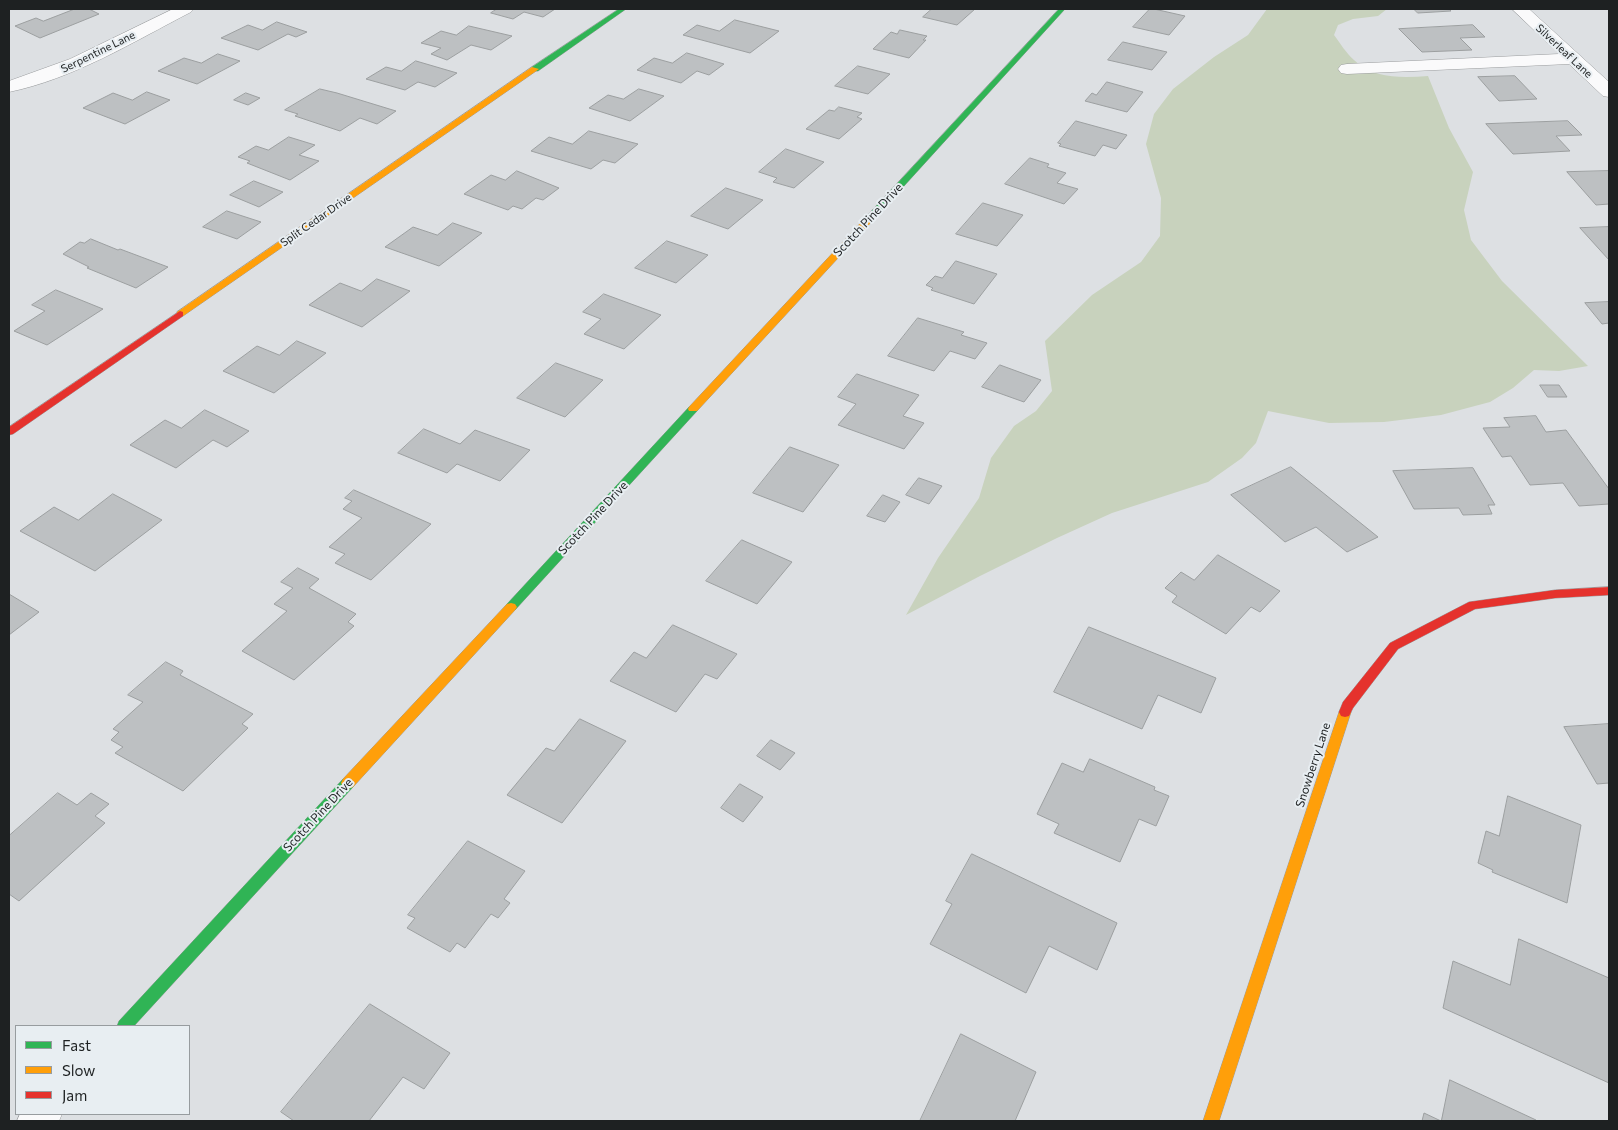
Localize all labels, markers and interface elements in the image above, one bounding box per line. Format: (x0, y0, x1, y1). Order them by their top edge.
street label: Silverleaf Lane (1533, 21, 1595, 81)
street label: Serpentine Lane (59, 28, 137, 76)
street label: Scotch Pine Drive (830, 180, 906, 260)
street label: Split Cedar Drive (278, 191, 354, 249)
street label: Scotch Pine Drive (555, 478, 631, 558)
street label: Snowberry Lane (1293, 721, 1333, 809)
street label: Scotch Pine Drive (280, 775, 356, 855)
legend (15, 1025, 190, 1115)
text: Fast (62, 1036, 91, 1054)
text: Slow (62, 1061, 95, 1079)
text: Jam (62, 1086, 87, 1104)

